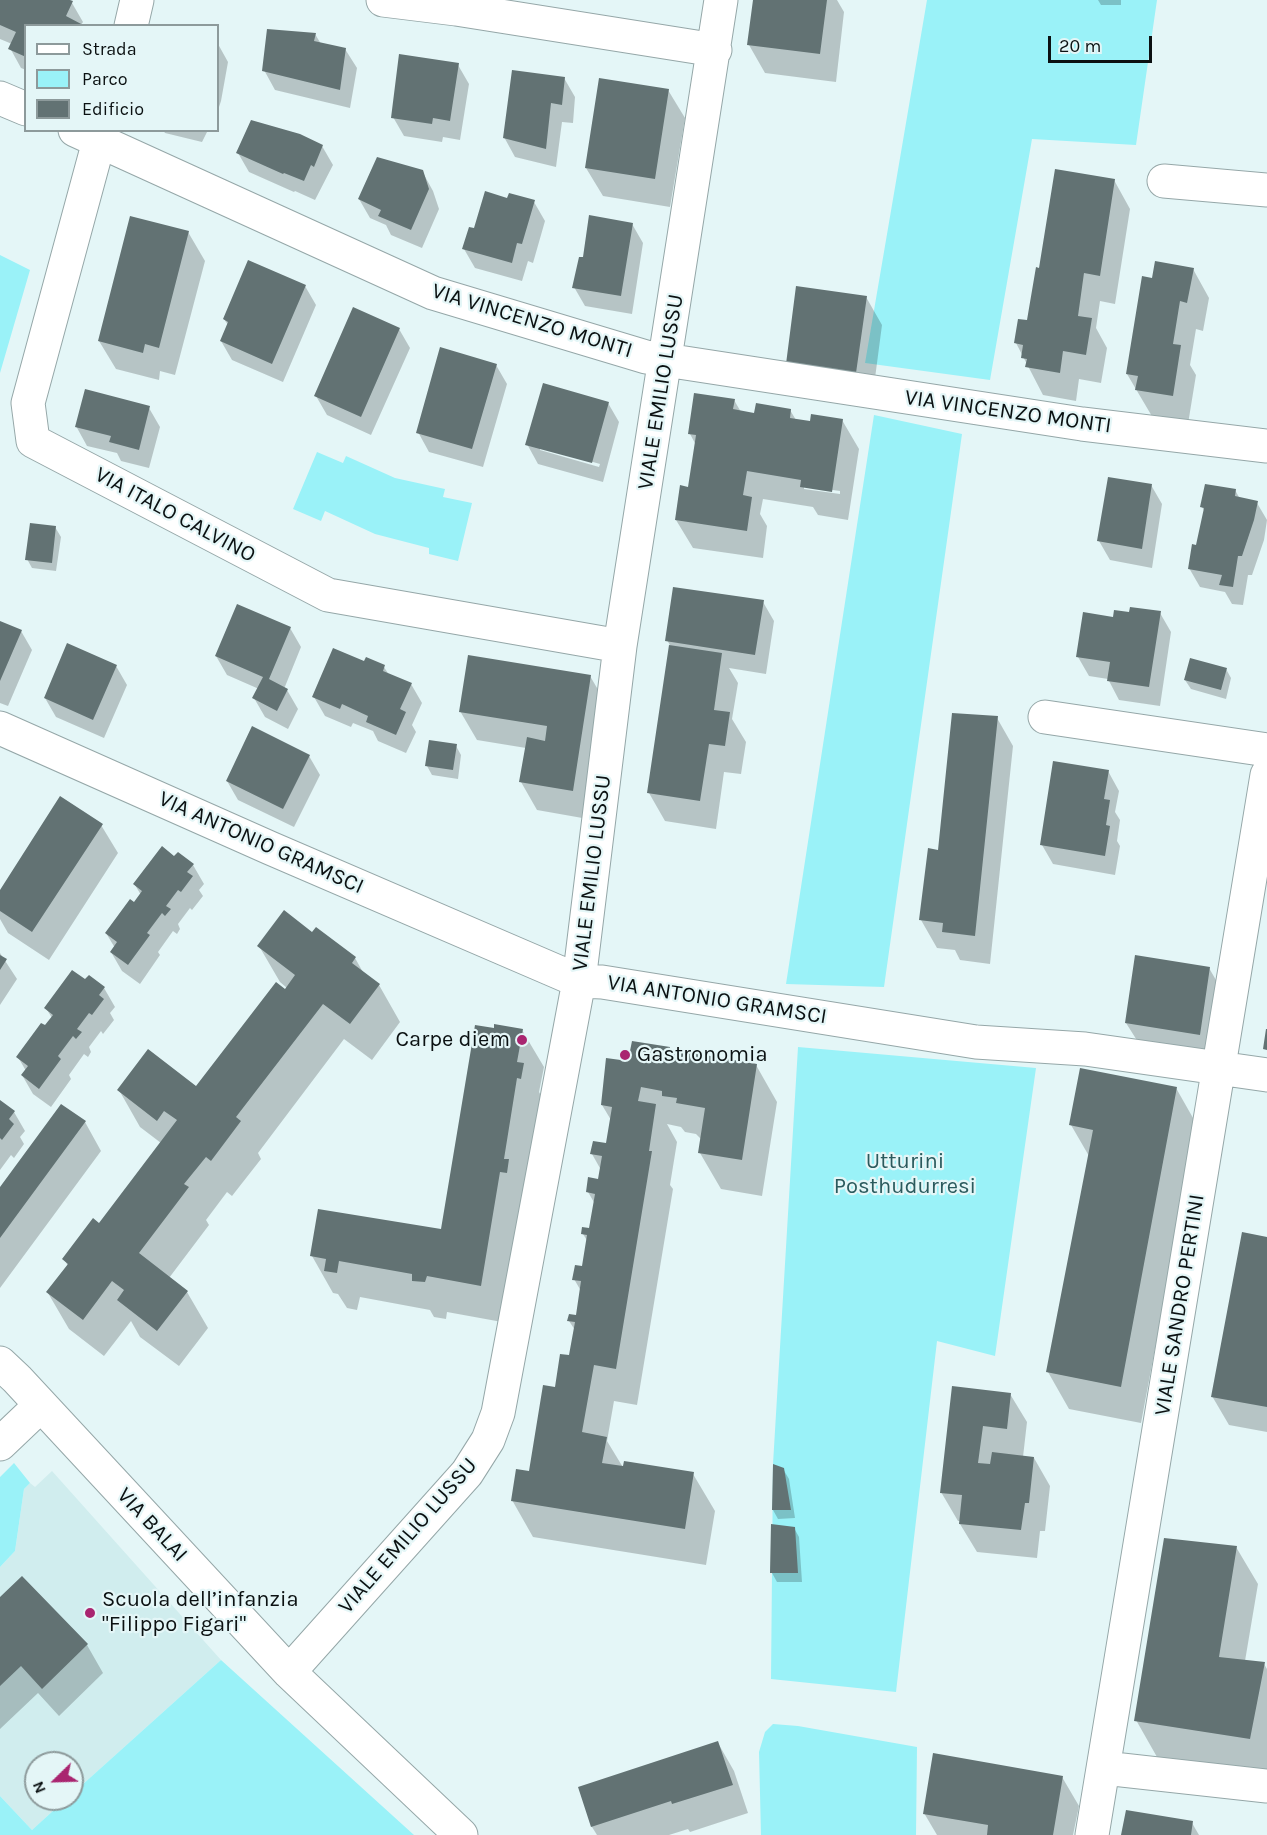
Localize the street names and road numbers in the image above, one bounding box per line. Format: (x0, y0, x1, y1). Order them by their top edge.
street label: VIA VINCENZO MONTI (429, 278, 635, 364)
street label: VIALE EMILIO LUSSU (632, 292, 690, 492)
street label: VIA VINCENZO MONTI (903, 384, 1113, 440)
street label: VIA ITALO CALVINO (90, 462, 260, 568)
street label: VIALE EMILIO LUSSU (567, 773, 617, 973)
street label: VIA ANTONIO GRAMSCI (154, 786, 368, 900)
street label: VIA ANTONIO GRAMSCI (605, 970, 829, 1030)
street label: VIALE SANDRO PERTINI (1149, 1192, 1211, 1418)
street label: VIALE EMILIO LUSSU (333, 1453, 483, 1619)
street label: VIA BALAI (111, 1482, 193, 1568)

